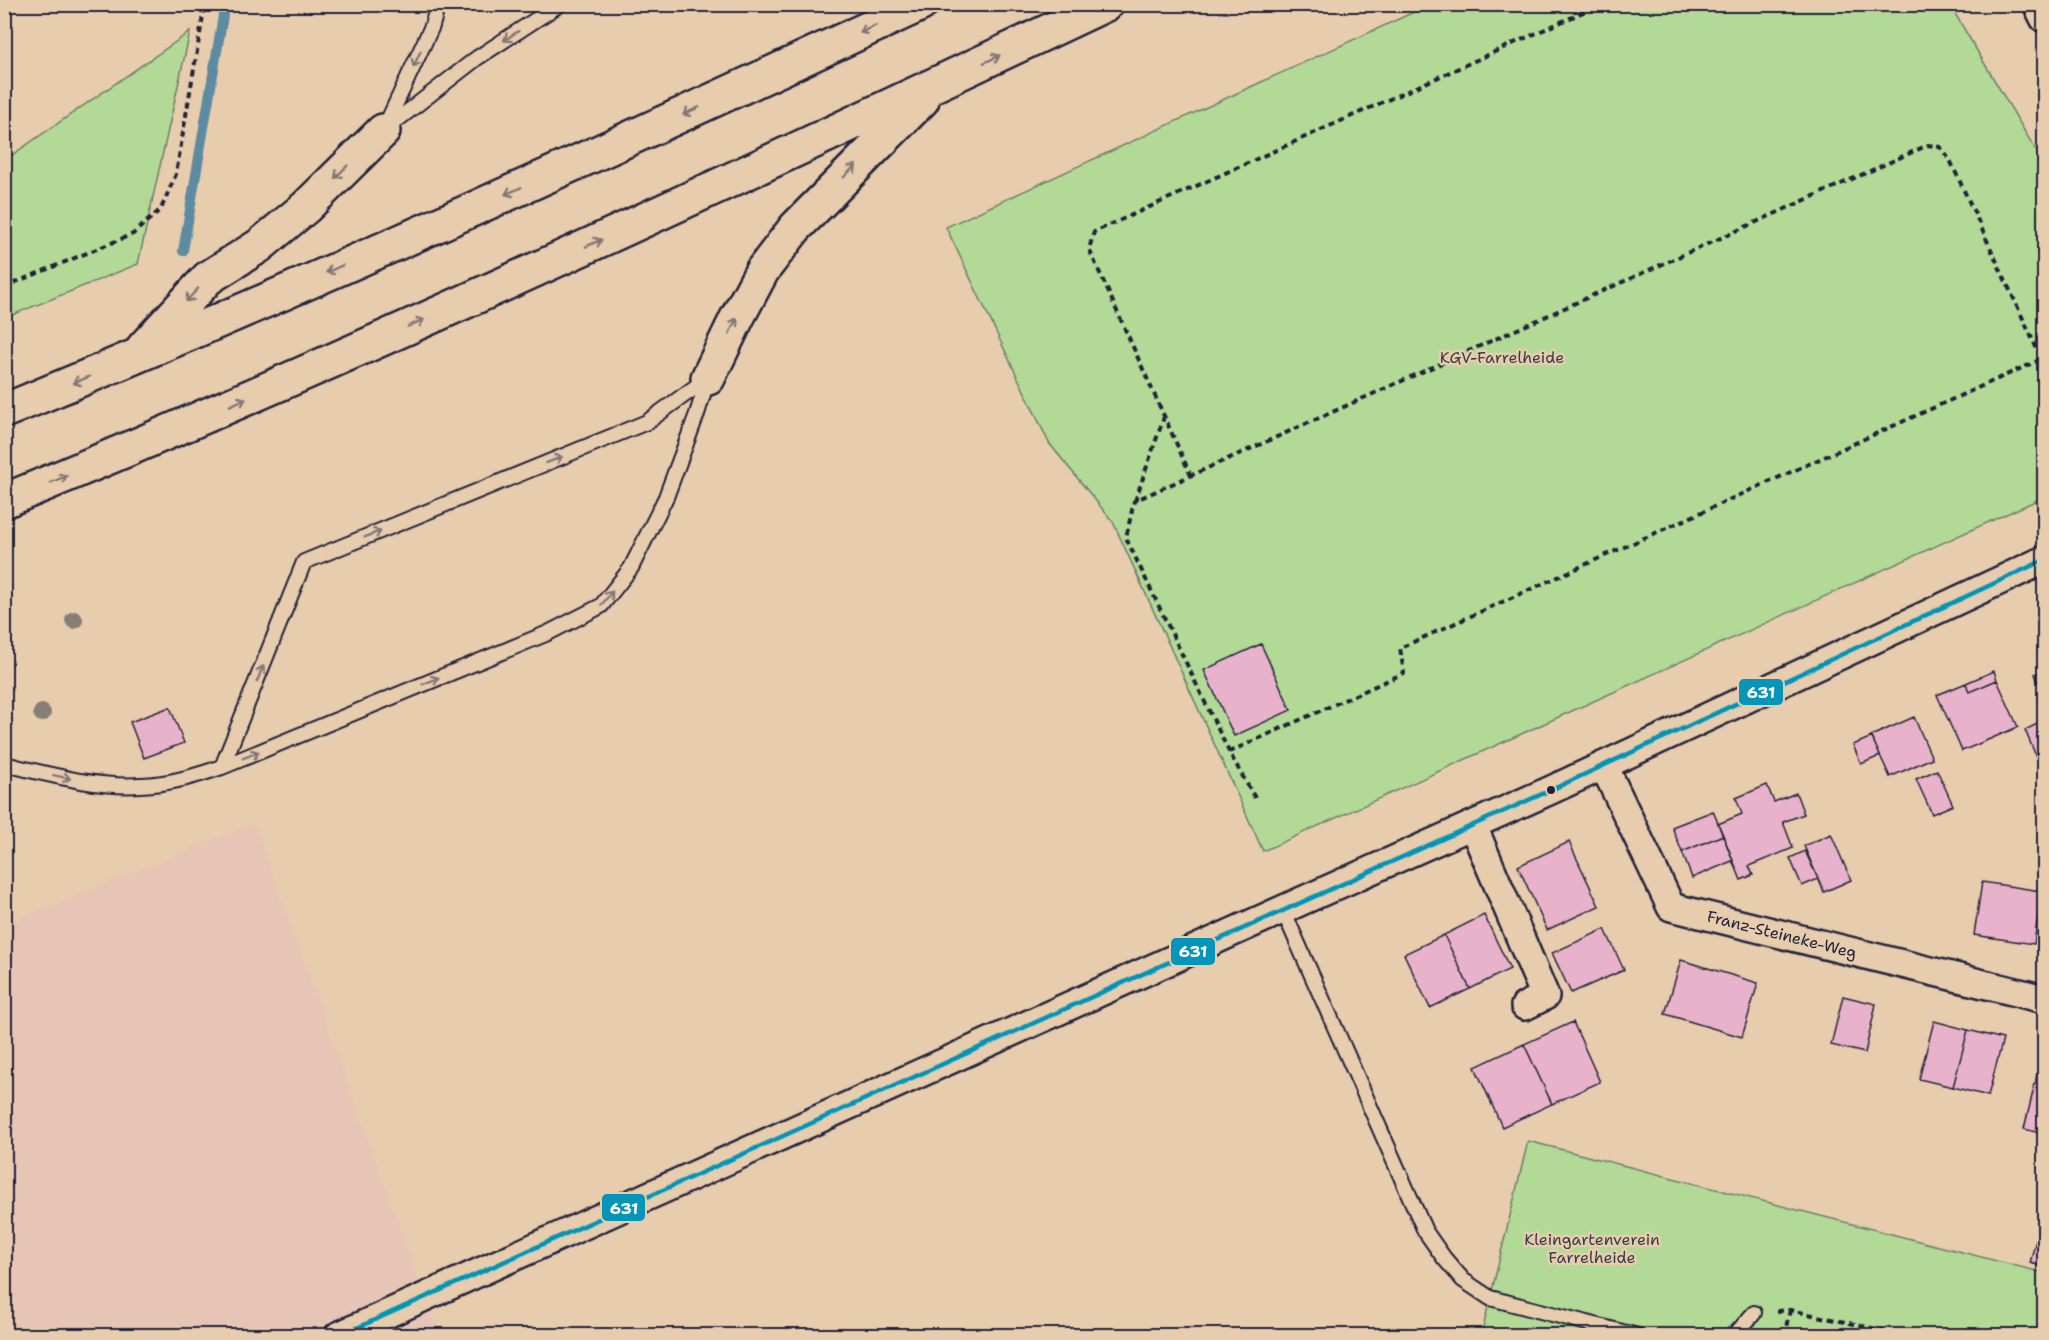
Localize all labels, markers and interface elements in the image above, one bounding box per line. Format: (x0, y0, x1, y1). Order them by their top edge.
one-way arrow (859, 24, 877, 36)
one-way arrow (503, 30, 519, 42)
one-way arrow (410, 49, 422, 67)
one-way arrow (982, 52, 1000, 64)
one-way arrow (682, 106, 700, 118)
one-way arrow (334, 164, 349, 179)
one-way arrow (843, 164, 858, 179)
one-way arrow (504, 186, 522, 197)
one-way arrow (585, 237, 603, 248)
one-way arrow (326, 264, 344, 276)
one-way arrow (185, 288, 199, 303)
one-way arrow (407, 316, 425, 327)
one-way arrow (728, 317, 740, 335)
park label: KGV-Farrelheide (1440, 347, 1564, 368)
one-way arrow (72, 375, 90, 386)
one-way arrow (228, 396, 246, 407)
one-way arrow (544, 454, 562, 465)
one-way arrow (49, 473, 67, 484)
one-way arrow (363, 528, 382, 539)
one-way arrow (600, 591, 614, 606)
one-way arrow (255, 665, 266, 684)
one-way arrow (422, 675, 440, 686)
line badge: 631 (1738, 678, 1784, 706)
text: 631 (1747, 682, 1775, 703)
one-way arrow (242, 749, 260, 760)
one-way arrow (52, 771, 71, 783)
unlabelled marker (1545, 784, 1557, 796)
street label: Franz-Steineke-Weg (1705, 906, 1859, 963)
line badge: 631 (1170, 937, 1216, 966)
text: 631 (1179, 941, 1207, 962)
line badge: 631 (601, 1193, 646, 1222)
text: 631 (610, 1198, 638, 1219)
park label: Kleingartenverein Farrelheide (1524, 1229, 1660, 1268)

